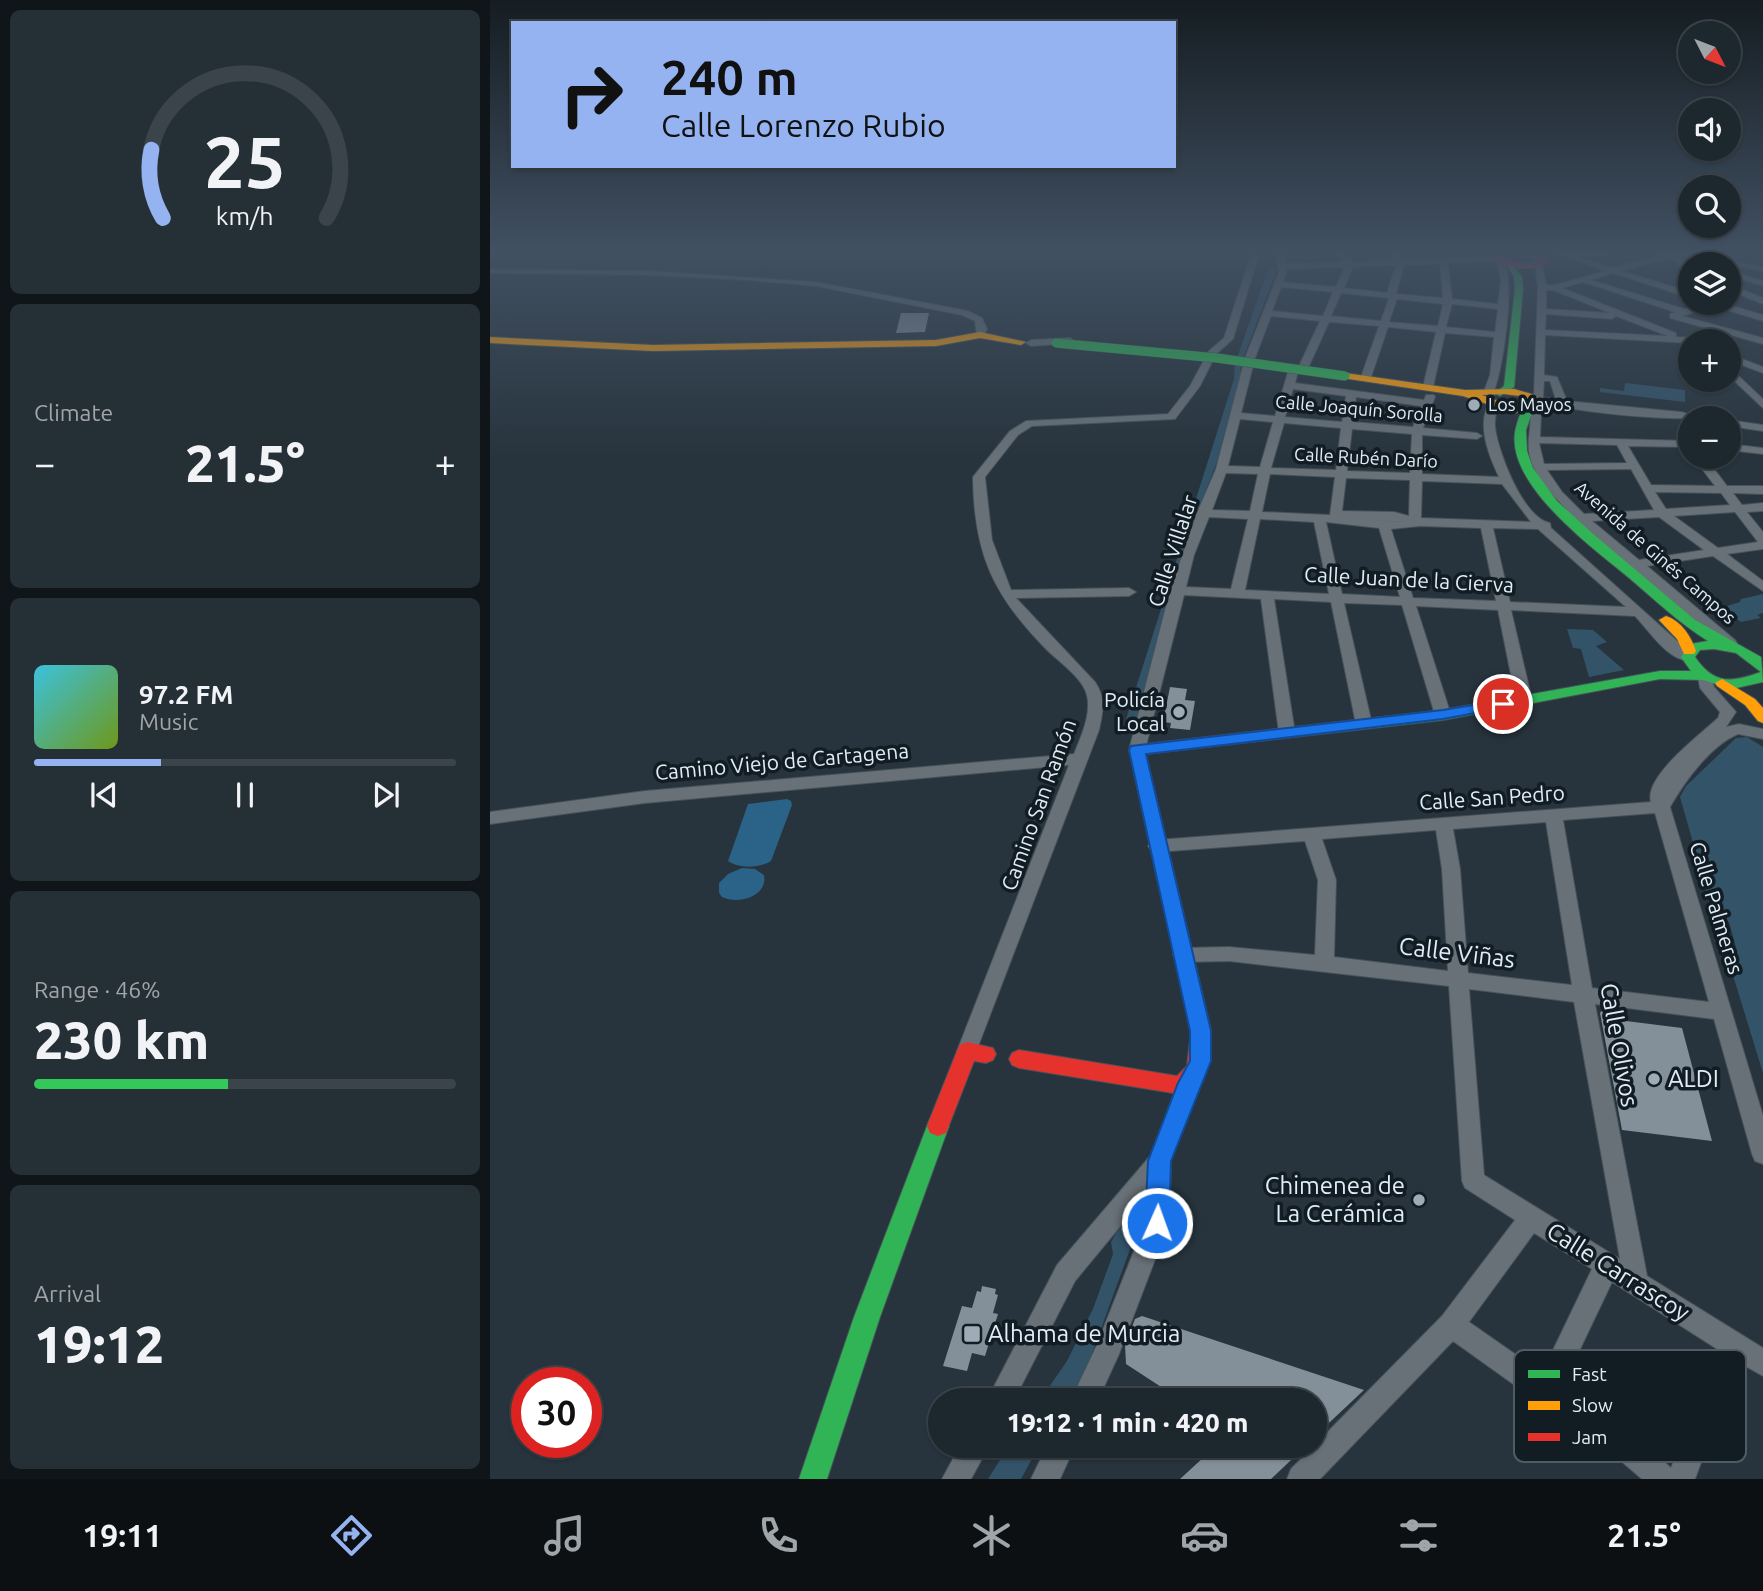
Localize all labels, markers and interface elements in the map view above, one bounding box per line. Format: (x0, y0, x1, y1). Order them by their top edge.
north arrow (1678, 21, 1741, 84)
map controls (1678, 21, 1741, 469)
icon: right (546, 49, 637, 140)
text: 240 m (661, 49, 798, 104)
button: sound (1678, 98, 1741, 161)
text: Calle Lorenzo Rubio (661, 107, 946, 143)
text: 25 (204, 120, 286, 202)
button: search (1678, 175, 1741, 238)
text: km/h (216, 202, 274, 230)
button: layers (1678, 252, 1741, 315)
button: + (1678, 329, 1741, 392)
street label: Calle Joaquín Sorolla (1275, 391, 1444, 425)
place label: Los Mayos (1488, 394, 1572, 414)
marker: Los Mayos (1466, 397, 1482, 413)
text: Climate (34, 400, 113, 425)
button: − (1678, 406, 1741, 469)
text: 21.5° (185, 434, 305, 492)
text: − (34, 442, 55, 484)
text: + (435, 442, 456, 484)
street label: Calle Rubén Darío (1294, 443, 1438, 471)
street label: Avenida de Ginés Campos (1571, 477, 1740, 628)
street label: Calle Villalar (1143, 492, 1201, 610)
street label: Calle Juan de la Cierva (1304, 562, 1514, 596)
pin (1473, 674, 1533, 734)
text: 97.2 FM (139, 680, 233, 709)
icon: arrive (1484, 685, 1522, 723)
place label: Policía Local (1104, 687, 1165, 735)
marker: Policía Local (1171, 704, 1187, 720)
text: Music (139, 709, 198, 734)
street label: Camino San Ramón (996, 716, 1080, 894)
street label: Camino Viejo de Cartagena (654, 738, 910, 784)
icon: previous (85, 776, 123, 814)
icon: pause (226, 776, 264, 814)
icon: next (367, 776, 405, 814)
street label: Calle San Pedro (1418, 780, 1566, 814)
street label: Calle Palmeras (1685, 839, 1749, 977)
street label: Calle Viñas (1397, 932, 1517, 973)
text: Range · 46% (34, 977, 161, 1002)
street label: Calle Olivos (1595, 981, 1644, 1109)
text: 230 km (34, 1011, 209, 1069)
place label: ALDI (1668, 1065, 1719, 1092)
marker: ALDI (1646, 1071, 1662, 1087)
place label: Chimenea de La Cerámica (1265, 1172, 1405, 1227)
position arrow (1120, 1186, 1194, 1260)
marker: Chimenea de La Cerámica (1411, 1192, 1427, 1208)
street label: Calle Carrascoy (1542, 1217, 1695, 1326)
text: Arrival (34, 1281, 101, 1306)
text: 19:12 (34, 1315, 164, 1373)
place label: Alhama de Murcia (988, 1320, 1180, 1347)
marker: Alhama de Murcia (962, 1324, 982, 1344)
legend (1514, 1350, 1746, 1462)
text: Fast (1572, 1363, 1607, 1385)
speed limit sign: 30 (511, 1367, 602, 1458)
text: Slow (1572, 1394, 1613, 1416)
text: 19:12 · 1 min · 420 m (1007, 1408, 1248, 1437)
text: Jam (1572, 1426, 1608, 1448)
icon: directions (327, 1511, 376, 1560)
icon: music (540, 1511, 589, 1560)
icon: phone (754, 1511, 803, 1560)
icon: climate (967, 1511, 1016, 1560)
icon: car (1180, 1511, 1229, 1560)
icon: filters (1394, 1511, 1443, 1560)
text: 19:11 (82, 1517, 162, 1553)
text: 21.5° (1607, 1517, 1681, 1553)

